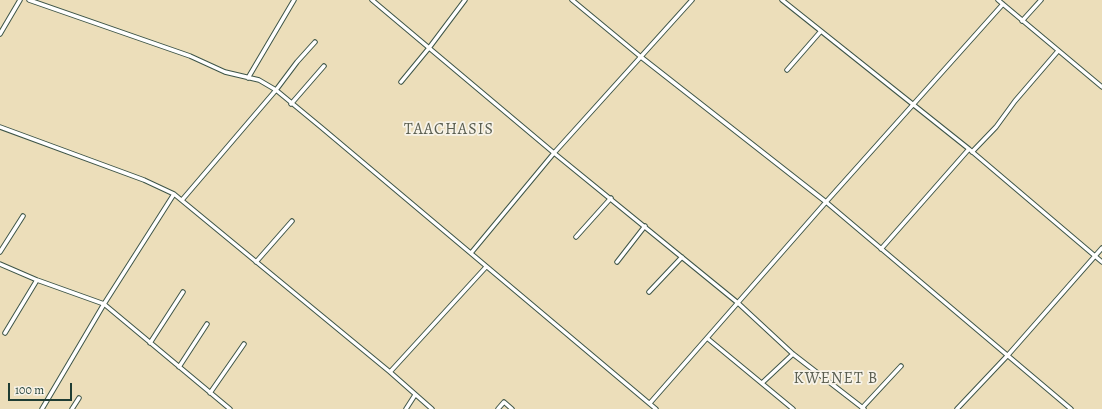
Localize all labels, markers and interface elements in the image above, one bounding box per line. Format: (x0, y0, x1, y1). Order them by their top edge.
district label: TAACHASIS (404, 120, 494, 140)
district label: KWENET B (794, 369, 878, 389)
scale bar (10, 375, 74, 401)
text: 100 m (15, 382, 44, 398)

